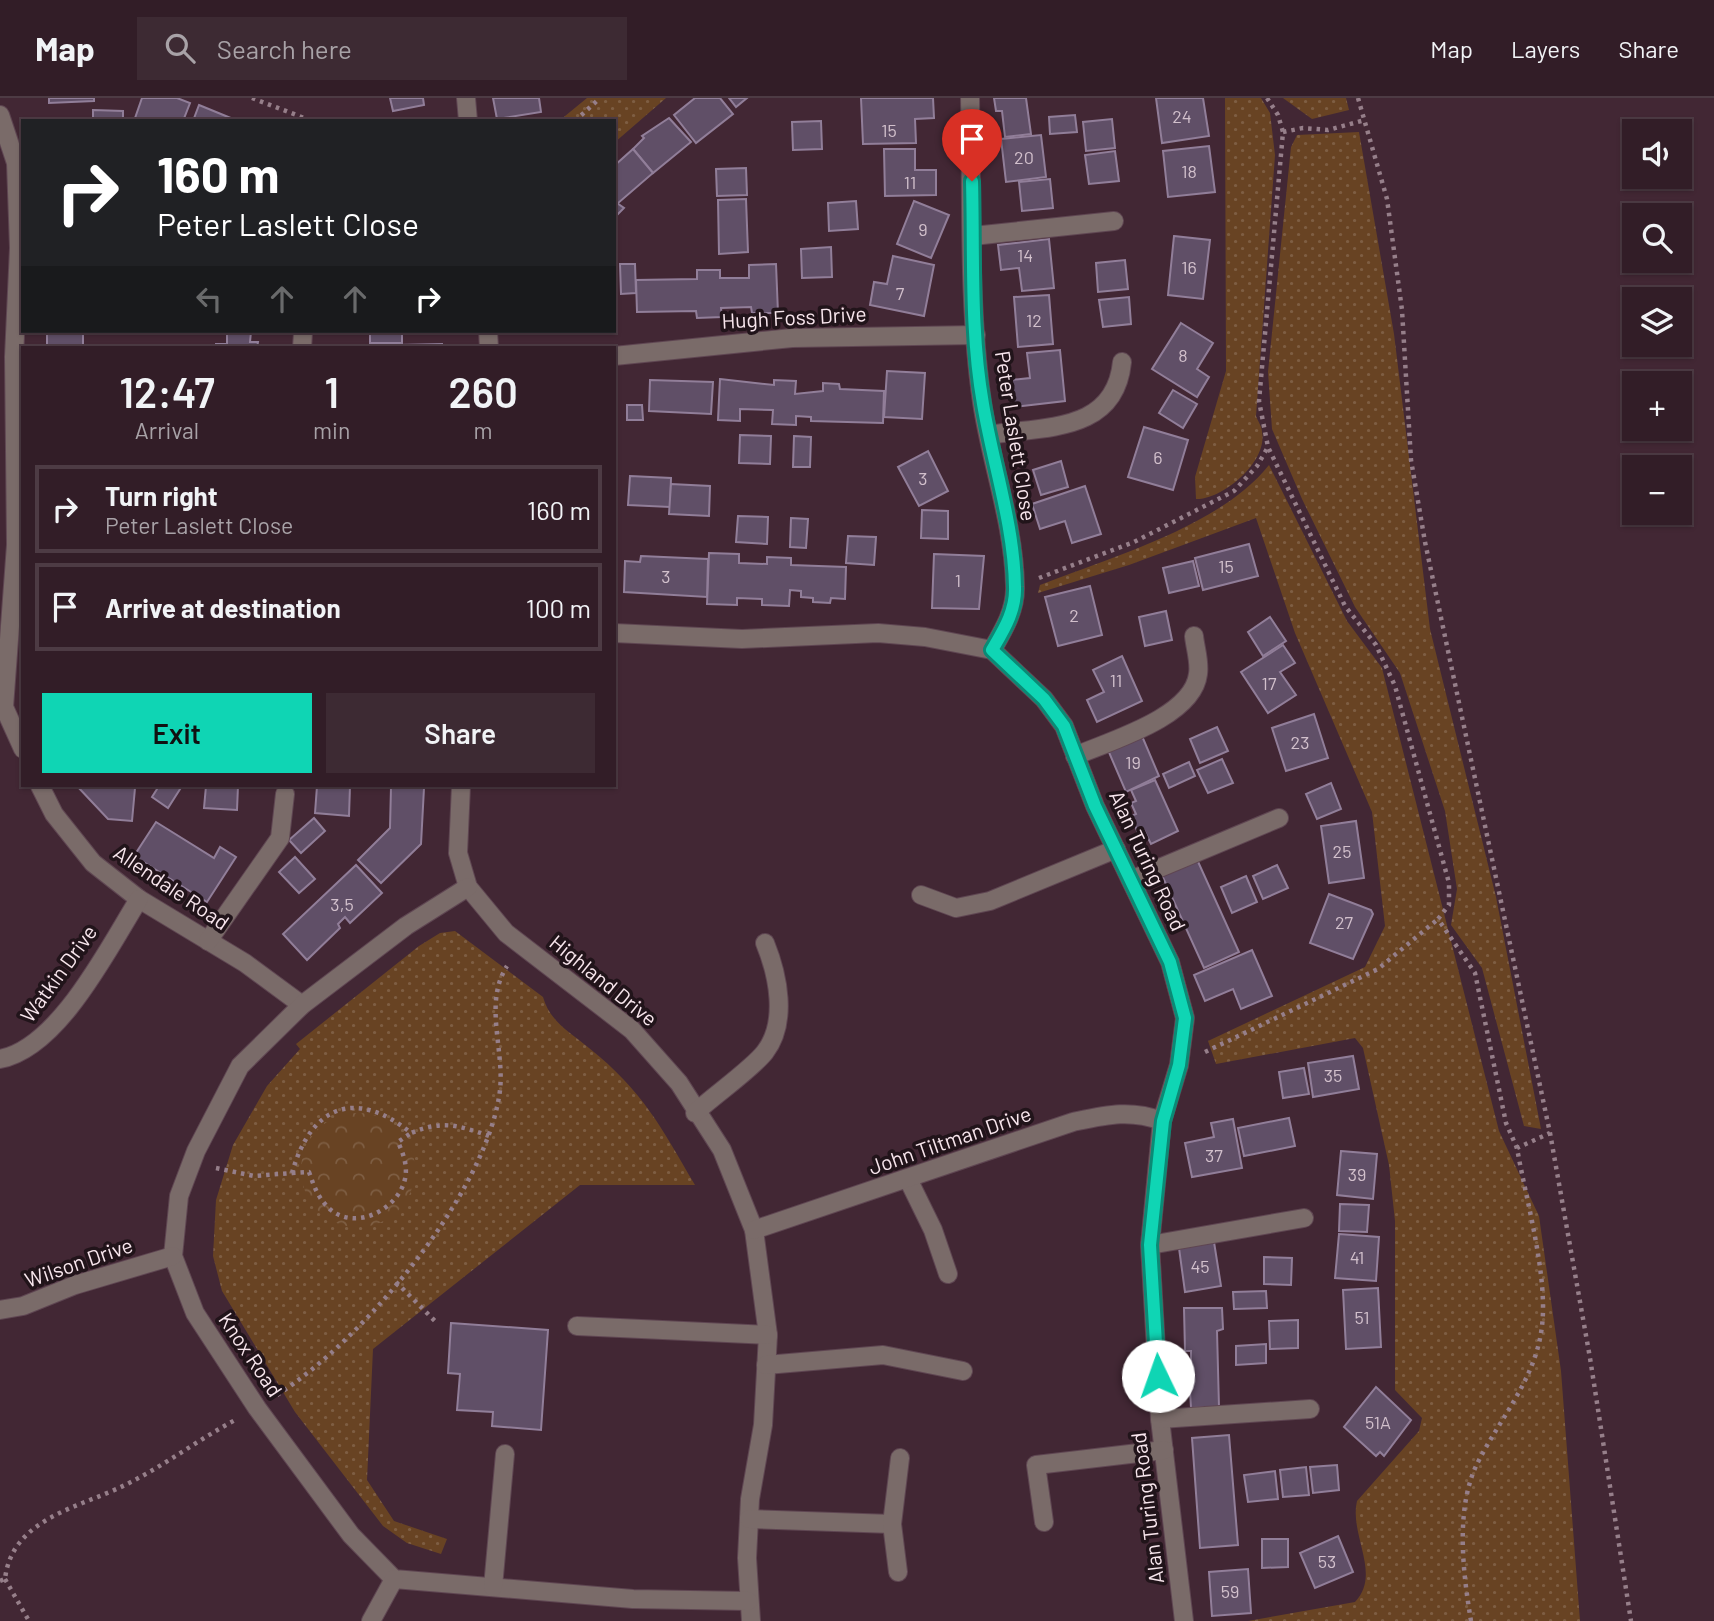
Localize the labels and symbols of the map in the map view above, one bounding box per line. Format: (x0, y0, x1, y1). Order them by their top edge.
house number: 24 (1172, 105, 1192, 127)
pin (942, 109, 1002, 181)
house number: 15 (881, 119, 897, 141)
house number: 20 (1014, 146, 1034, 168)
house number: 18 (1181, 160, 1197, 182)
house number: 11 (904, 171, 916, 193)
house number: 9 (918, 218, 928, 240)
house number: 14 (1017, 244, 1033, 266)
house number: 16 (1181, 256, 1197, 278)
house number: 7 (896, 282, 905, 304)
street label: Hugh Foss Drive (721, 300, 867, 333)
house number: 12 (1026, 309, 1042, 331)
house number: 8 (1178, 344, 1188, 366)
street label: Peter Laslett Close (991, 349, 1042, 523)
house number: 6 (1153, 446, 1163, 468)
house number: 3 (918, 467, 928, 489)
house number: 15 (1218, 555, 1234, 577)
house number: 3 (661, 565, 671, 587)
house number: 1 (955, 569, 961, 591)
house number: 2 (1069, 604, 1079, 626)
house number: 11 (1110, 669, 1122, 691)
house number: 17 (1262, 672, 1277, 694)
house number: 23 (1291, 731, 1309, 753)
house number: 19 (1125, 751, 1141, 773)
street label: Alan Turing Road (1105, 786, 1192, 935)
street label: Allendale Road (109, 839, 234, 934)
house number: 25 (1333, 840, 1351, 862)
house number: 3,5 (330, 893, 354, 915)
house number: 27 (1335, 911, 1354, 933)
street label: Watkin Drive (14, 920, 101, 1027)
street label: Highland Drive (545, 929, 663, 1031)
house number: 35 (1324, 1064, 1342, 1086)
street label: John Tiltman Drive (865, 1100, 1034, 1179)
house number: 37 (1205, 1144, 1223, 1166)
house number: 39 (1348, 1163, 1366, 1185)
street label: Wilson Drive (21, 1231, 136, 1292)
house number: 41 (1350, 1246, 1364, 1268)
house number: 45 (1190, 1255, 1210, 1277)
house number: 51 (1354, 1306, 1370, 1328)
street label: Knox Road (214, 1307, 288, 1401)
position arrow (1121, 1339, 1195, 1413)
house number: 51A (1365, 1411, 1391, 1433)
street label: Alan Turing Road (1125, 1431, 1168, 1585)
house number: 53 (1318, 1550, 1336, 1572)
house number: 59 (1221, 1580, 1239, 1602)

